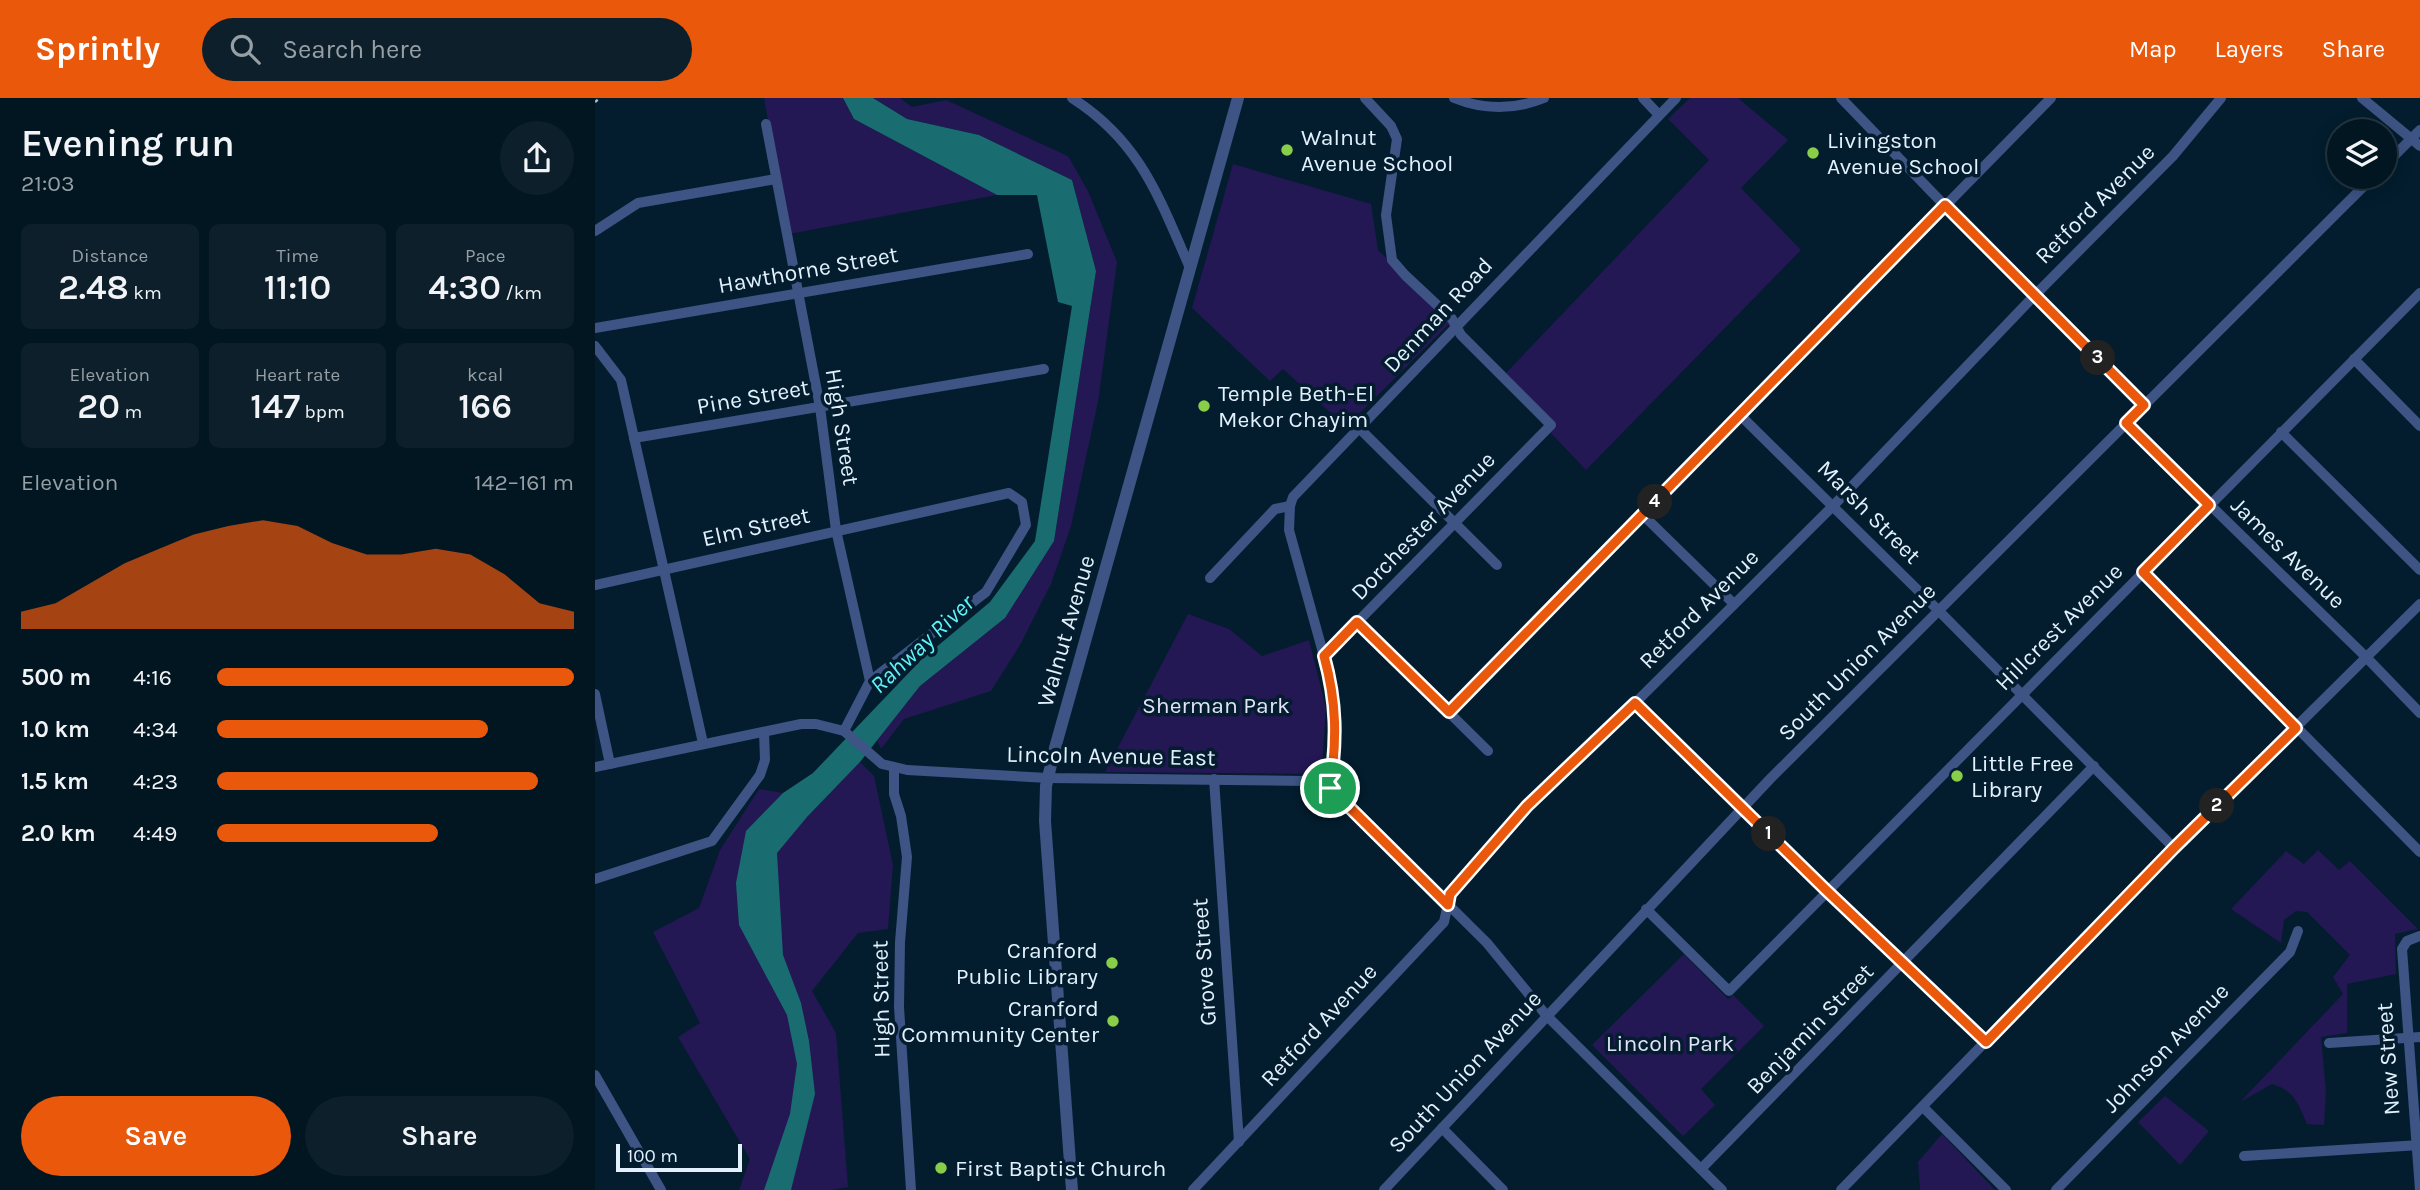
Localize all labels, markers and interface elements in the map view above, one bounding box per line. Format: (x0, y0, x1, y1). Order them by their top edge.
search box (202, 18, 692, 81)
text: Sprintly (35, 30, 160, 68)
icon: search (226, 30, 264, 68)
text: Search here (282, 34, 422, 65)
text: Map (2129, 35, 2177, 63)
text: Layers (2215, 35, 2284, 63)
text: Share (2322, 35, 2385, 63)
map controls (2327, 119, 2397, 189)
button: layers (2327, 119, 2397, 189)
text: Evening run (21, 121, 235, 166)
button: share (500, 121, 574, 195)
place label: Walnut Avenue School (1301, 124, 1453, 177)
place label: Livingston Avenue School (1827, 127, 1979, 180)
street label: Retford Avenue (2030, 139, 2160, 269)
marker: Walnut Avenue School (1279, 142, 1295, 158)
marker: Livingston Avenue School (1805, 145, 1821, 161)
text: 21:03 (21, 170, 74, 197)
street label: Hawthorne Street (716, 241, 901, 299)
text: Distance (71, 245, 148, 267)
text: Time (276, 245, 319, 267)
text: Pace (465, 245, 505, 267)
street label: Denman Road (1378, 252, 1498, 378)
text: 2.48 (58, 267, 129, 308)
text: 11:10 (264, 267, 331, 308)
text: 4:30 (428, 267, 501, 308)
text: km (129, 282, 162, 304)
text: /km (501, 282, 542, 304)
pin: 3 (2081, 341, 2115, 376)
text: 3 (2092, 346, 2103, 368)
text: Elevation (70, 364, 150, 386)
text: Heart rate (255, 364, 340, 386)
text: kcal (467, 364, 503, 386)
street label: High Street (819, 367, 865, 488)
street label: Pine Street (695, 374, 812, 420)
place label: Temple Beth-El Mekor Chayim (1218, 380, 1374, 433)
text: 20 (77, 386, 120, 427)
text: 147 (250, 386, 300, 427)
text: 166 (458, 386, 512, 427)
marker: Temple Beth-El Mekor Chayim (1196, 398, 1212, 414)
text: m (120, 401, 142, 423)
text: bpm (300, 401, 345, 423)
street label: Dorchester Avenue (1345, 446, 1501, 606)
street label: Marsh Street (1812, 455, 1927, 570)
text: Elevation (21, 469, 118, 496)
text: 142–161 m (474, 469, 574, 496)
pin: 4 (1637, 484, 1673, 520)
text: 4 (1649, 490, 1660, 512)
street label: James Avenue (2225, 492, 2351, 614)
street label: Elm Street (700, 501, 813, 552)
street label: Retford Avenue (1634, 544, 1764, 674)
street label: Walnut Avenue (1031, 552, 1101, 710)
street label: Hillcrest Avenue (1990, 558, 2128, 696)
street label: South Union Avenue (1773, 578, 1941, 746)
water label: Rahway River (864, 588, 980, 699)
text: 500 m (21, 664, 91, 691)
text: 4:16 (133, 664, 172, 691)
park label: Sherman Park (1142, 692, 1290, 719)
text: 1.0 km (21, 716, 90, 743)
text: 4:34 (133, 716, 178, 743)
street label: Lincoln Avenue East (1006, 741, 1216, 771)
place label: Little Free Library (1971, 750, 2074, 803)
pin (1300, 758, 1360, 818)
text: 1.5 km (21, 768, 89, 795)
text: 4:23 (133, 768, 178, 795)
marker: Little Free Library (1949, 768, 1965, 784)
icon: arrive (1311, 769, 1349, 807)
pin: 2 (2199, 788, 2235, 824)
text: 2 (2211, 794, 2222, 816)
pin: 1 (1751, 816, 1787, 852)
text: 2.0 km (21, 820, 96, 847)
text: 4:49 (133, 820, 177, 847)
text: 1 (1765, 822, 1772, 844)
street label: Grove Street (1186, 897, 1222, 1027)
place label: Cranford Public Library (956, 937, 1098, 990)
street label: High Street (866, 940, 896, 1058)
marker: Cranford Public Library (1104, 955, 1120, 971)
street label: Retford Avenue (1255, 958, 1383, 1092)
street label: Benjamin Street (1741, 958, 1879, 1100)
street label: Johnson Avenue (2097, 978, 2235, 1118)
street label: South Union Avenue (1383, 985, 1547, 1159)
place label: Cranford Community Center (901, 995, 1100, 1048)
street label: New Street (2371, 1001, 2405, 1116)
marker: Cranford Community Center (1105, 1013, 1121, 1029)
park label: Lincoln Park (1606, 1030, 1734, 1057)
button: Save (21, 1096, 291, 1176)
button: Share (305, 1096, 574, 1176)
scale bar (616, 1141, 742, 1173)
text: 100 m (627, 1145, 678, 1167)
place label: First Baptist Church (955, 1155, 1166, 1182)
marker: First Baptist Church (933, 1160, 949, 1176)

